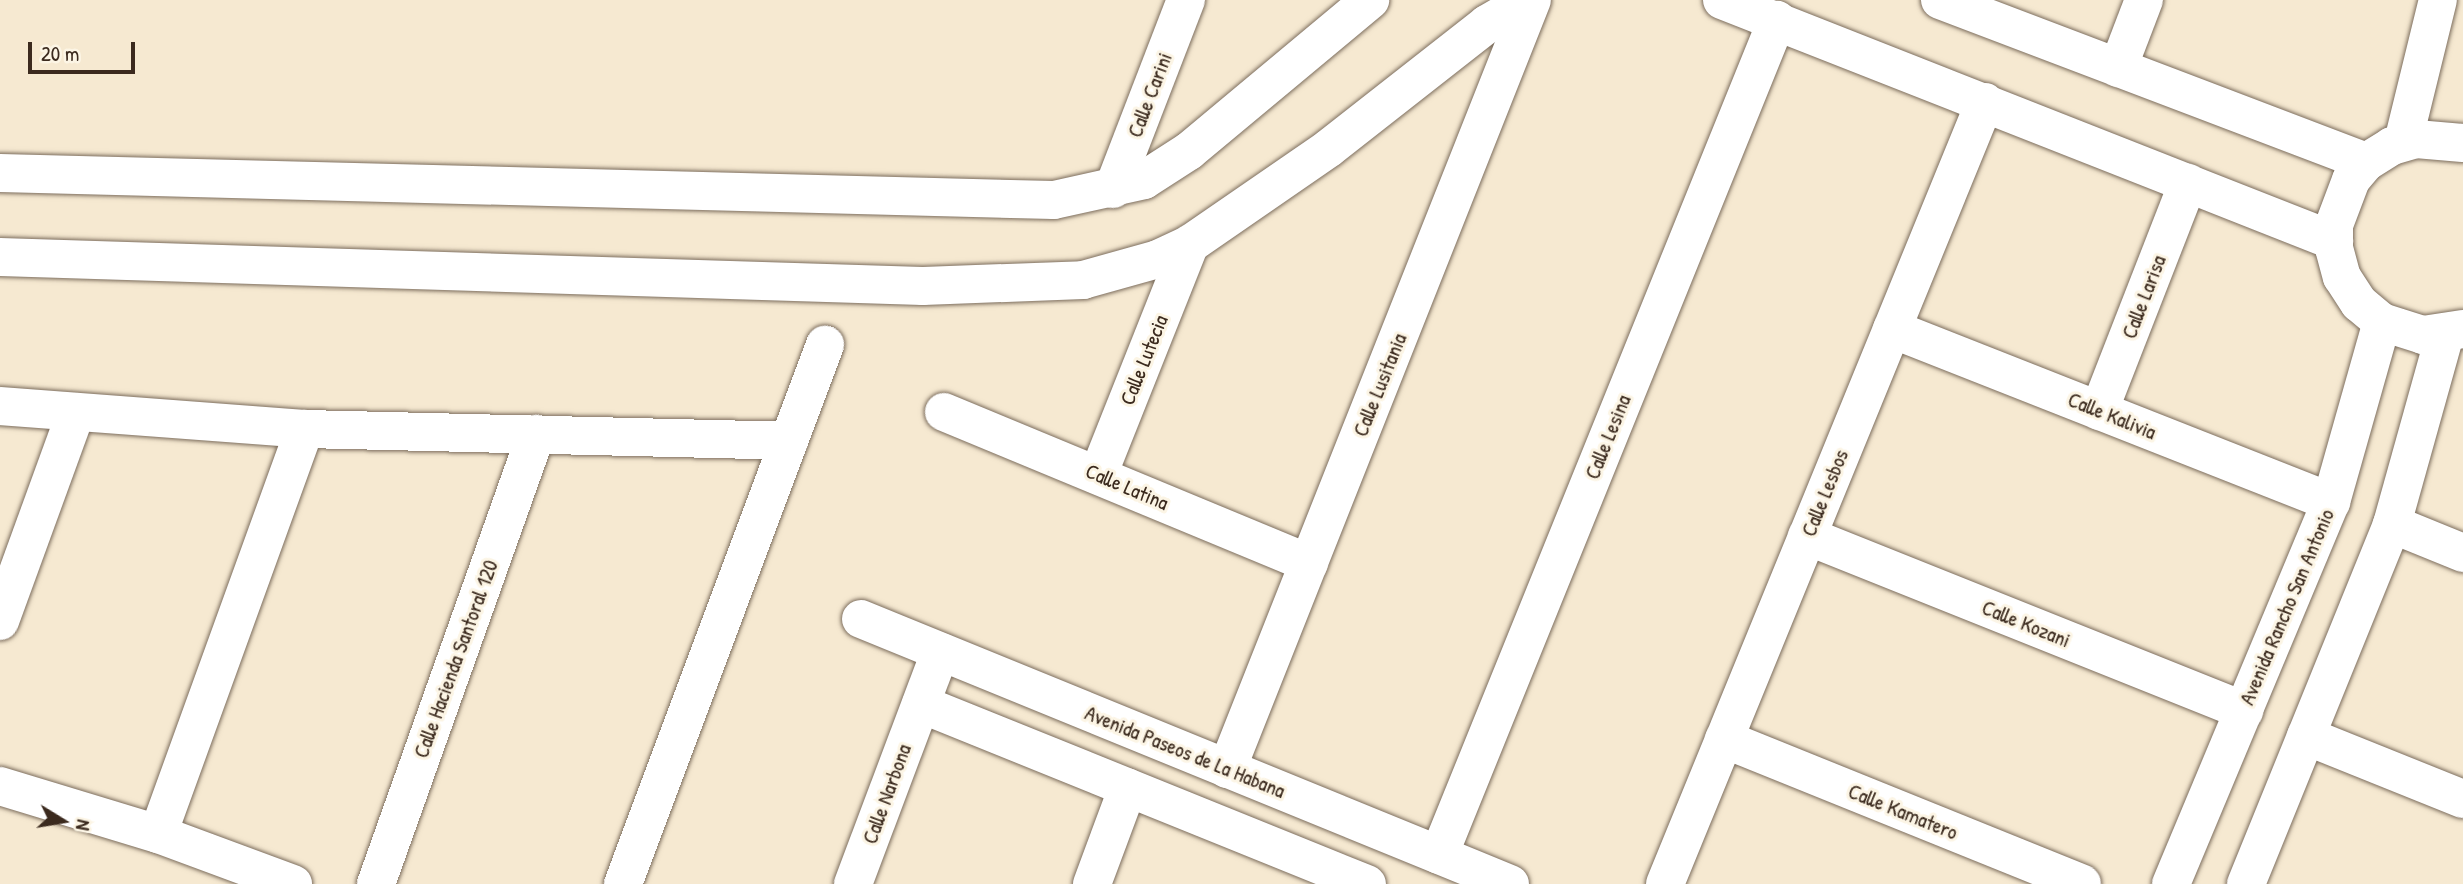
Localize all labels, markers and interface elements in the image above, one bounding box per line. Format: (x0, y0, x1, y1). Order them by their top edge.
scale bar (32, 28, 138, 72)
text: 20 m (41, 39, 79, 68)
street label: Calle Carini (1122, 49, 1178, 141)
street label: Calle Larisa (2117, 252, 2171, 342)
street label: Calle Lutecia (1115, 311, 1173, 409)
street label: Calle Lusitania (1348, 330, 1412, 440)
street label: Calle Kalivia (2064, 387, 2160, 445)
street label: Calle Lesina (1580, 391, 1636, 483)
street label: Calle Lesbos (1796, 446, 1854, 540)
street label: Calle Latina (1082, 458, 1172, 516)
street label: Avenida Rancho San Antonio (2234, 505, 2340, 709)
street label: Calle Hacienda Santoral 120 (408, 557, 504, 761)
street label: Calle Kozani (1978, 595, 2074, 653)
street label: Avenida Paseos de La Habana (1081, 700, 1289, 804)
street label: Calle Narbona (857, 741, 917, 847)
street label: Calle Kamatero (1845, 779, 1961, 845)
north arrow (28, 786, 98, 856)
text: N (70, 818, 97, 832)

